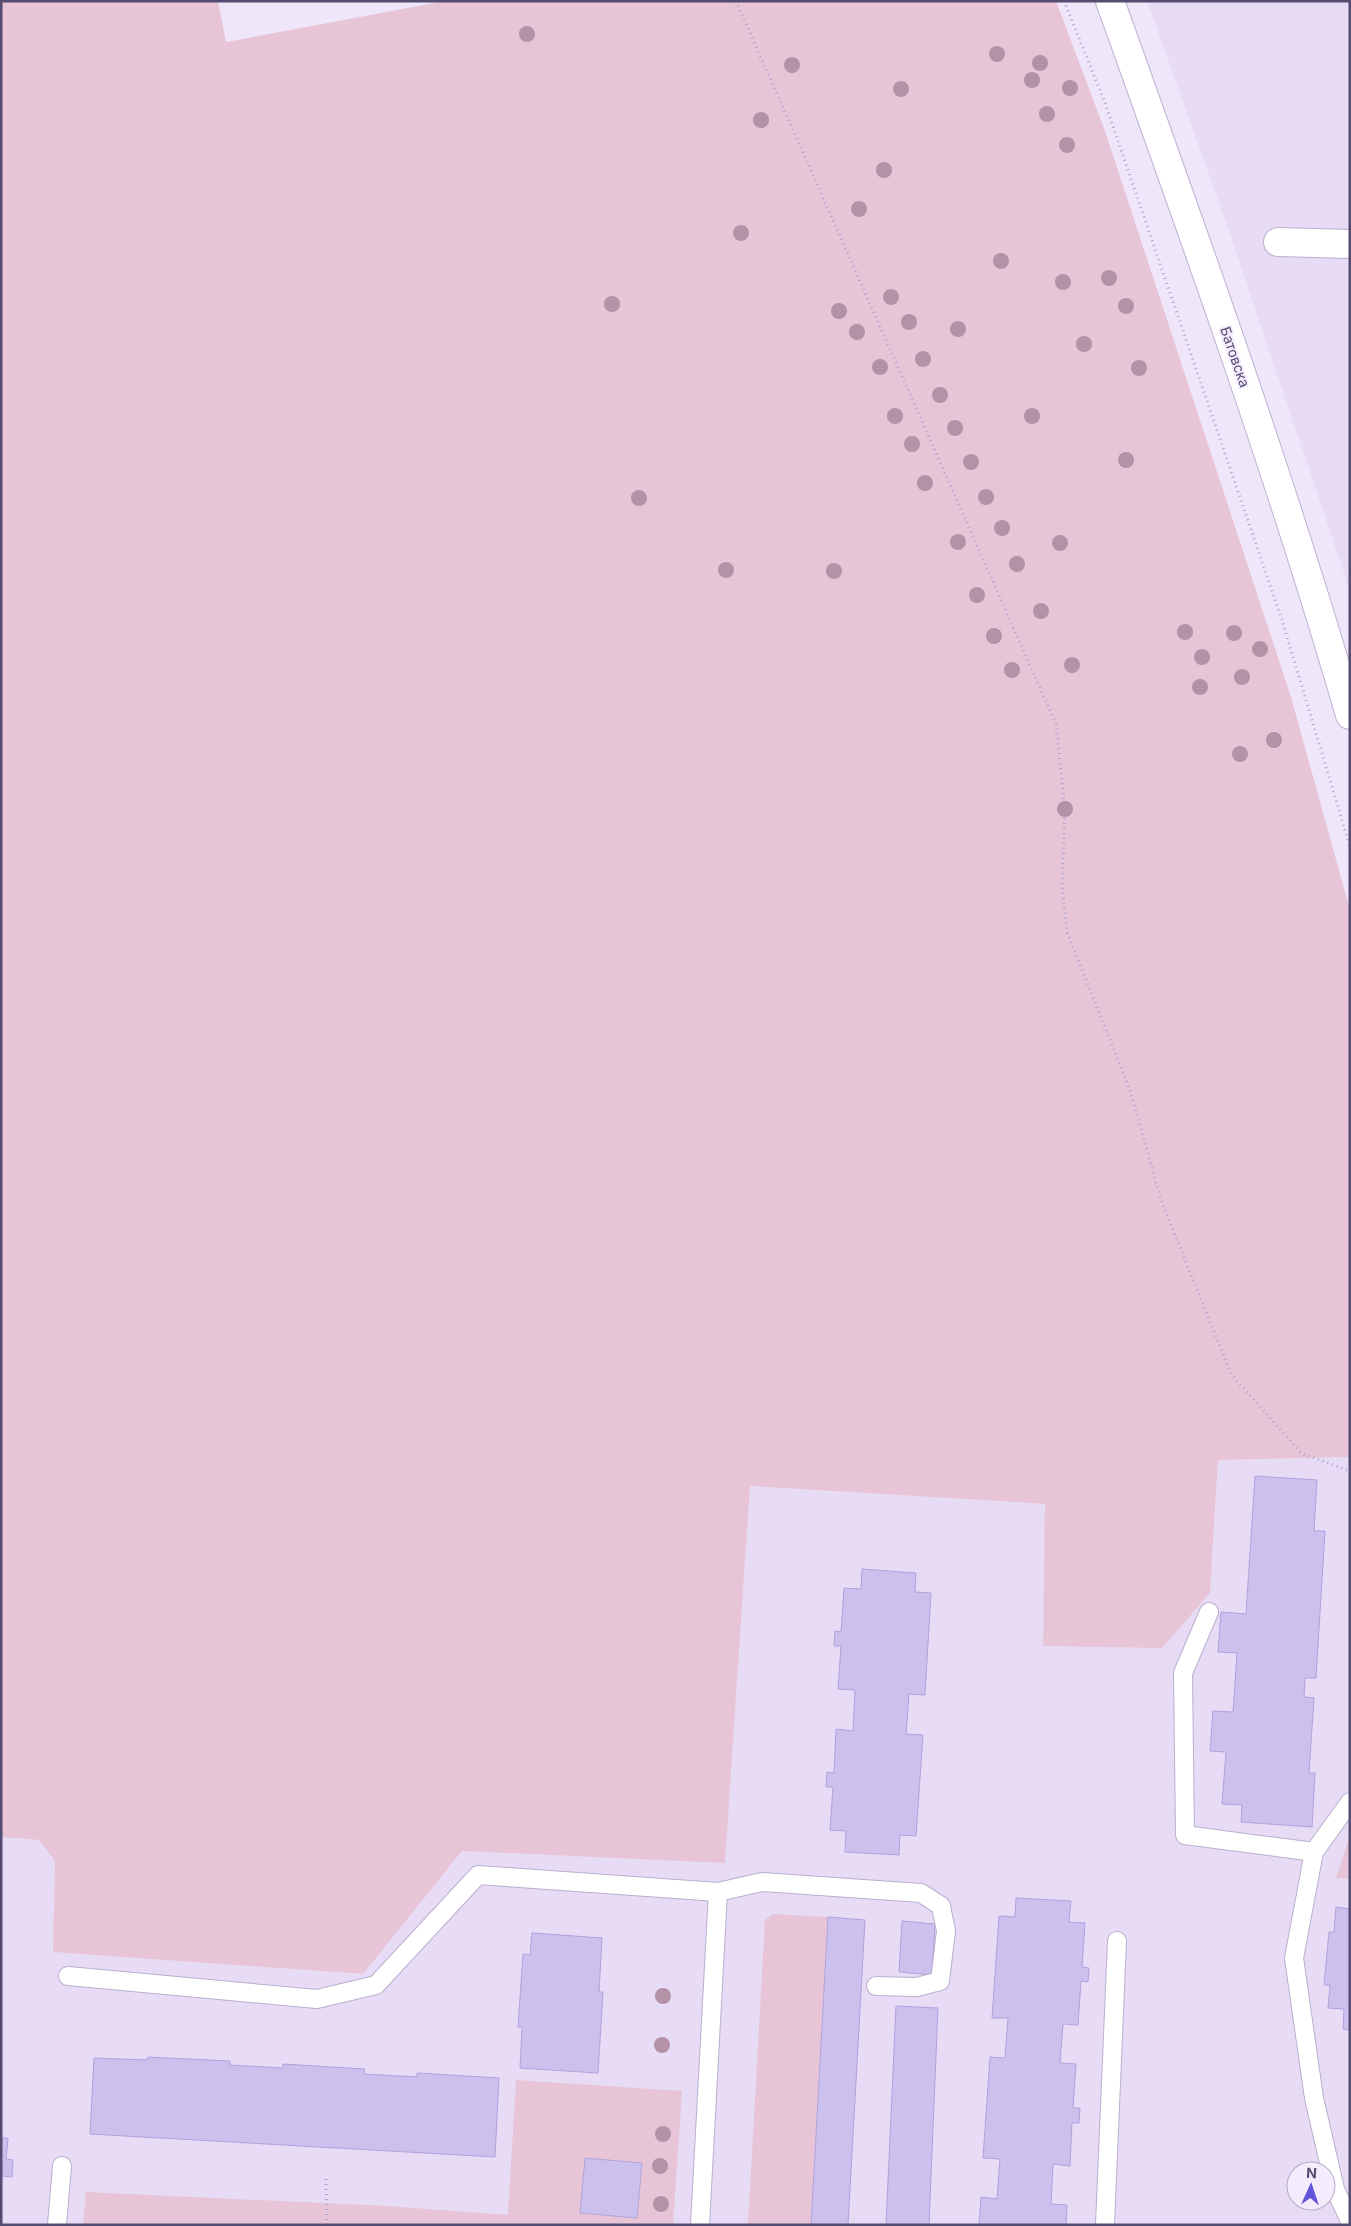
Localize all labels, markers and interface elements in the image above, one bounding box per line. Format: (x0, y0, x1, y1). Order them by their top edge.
street label: Батовска (1217, 324, 1254, 389)
north arrow (1286, 2161, 1336, 2211)
text: N (1306, 2164, 1317, 2181)

